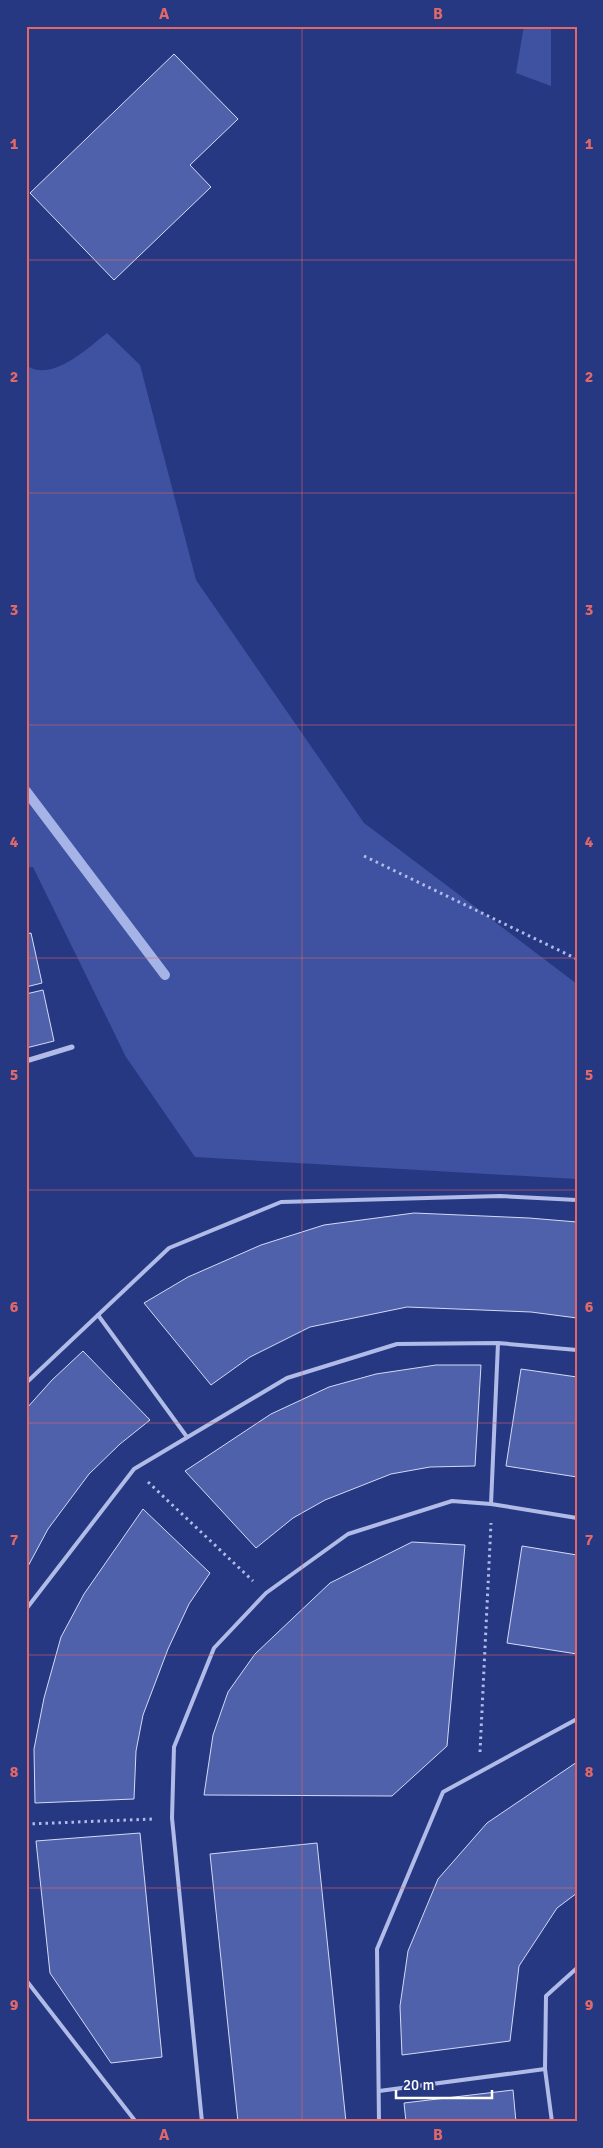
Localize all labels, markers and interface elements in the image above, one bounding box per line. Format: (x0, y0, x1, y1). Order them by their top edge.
text: A (159, 4, 170, 24)
text: B (433, 4, 443, 24)
text: 1 (10, 134, 19, 154)
text: 1 (585, 134, 594, 154)
text: 2 (10, 367, 18, 387)
text: 2 (585, 367, 593, 387)
text: 3 (10, 600, 18, 620)
text: 3 (585, 600, 593, 620)
text: 4 (10, 832, 19, 852)
text: 4 (585, 832, 594, 852)
text: 5 (10, 1065, 18, 1085)
text: 5 (585, 1065, 593, 1085)
text: 6 (10, 1297, 19, 1317)
text: 6 (585, 1297, 594, 1317)
text: 7 (10, 1530, 19, 1550)
text: 7 (585, 1530, 594, 1550)
text: 8 (10, 1762, 19, 1782)
text: 8 (585, 1762, 594, 1782)
text: 9 (10, 1995, 19, 2015)
text: 9 (585, 1995, 594, 2015)
scale bar (396, 2068, 492, 2100)
text: 20 m (403, 2076, 434, 2094)
text: A (159, 2125, 170, 2145)
text: B (433, 2125, 443, 2145)

